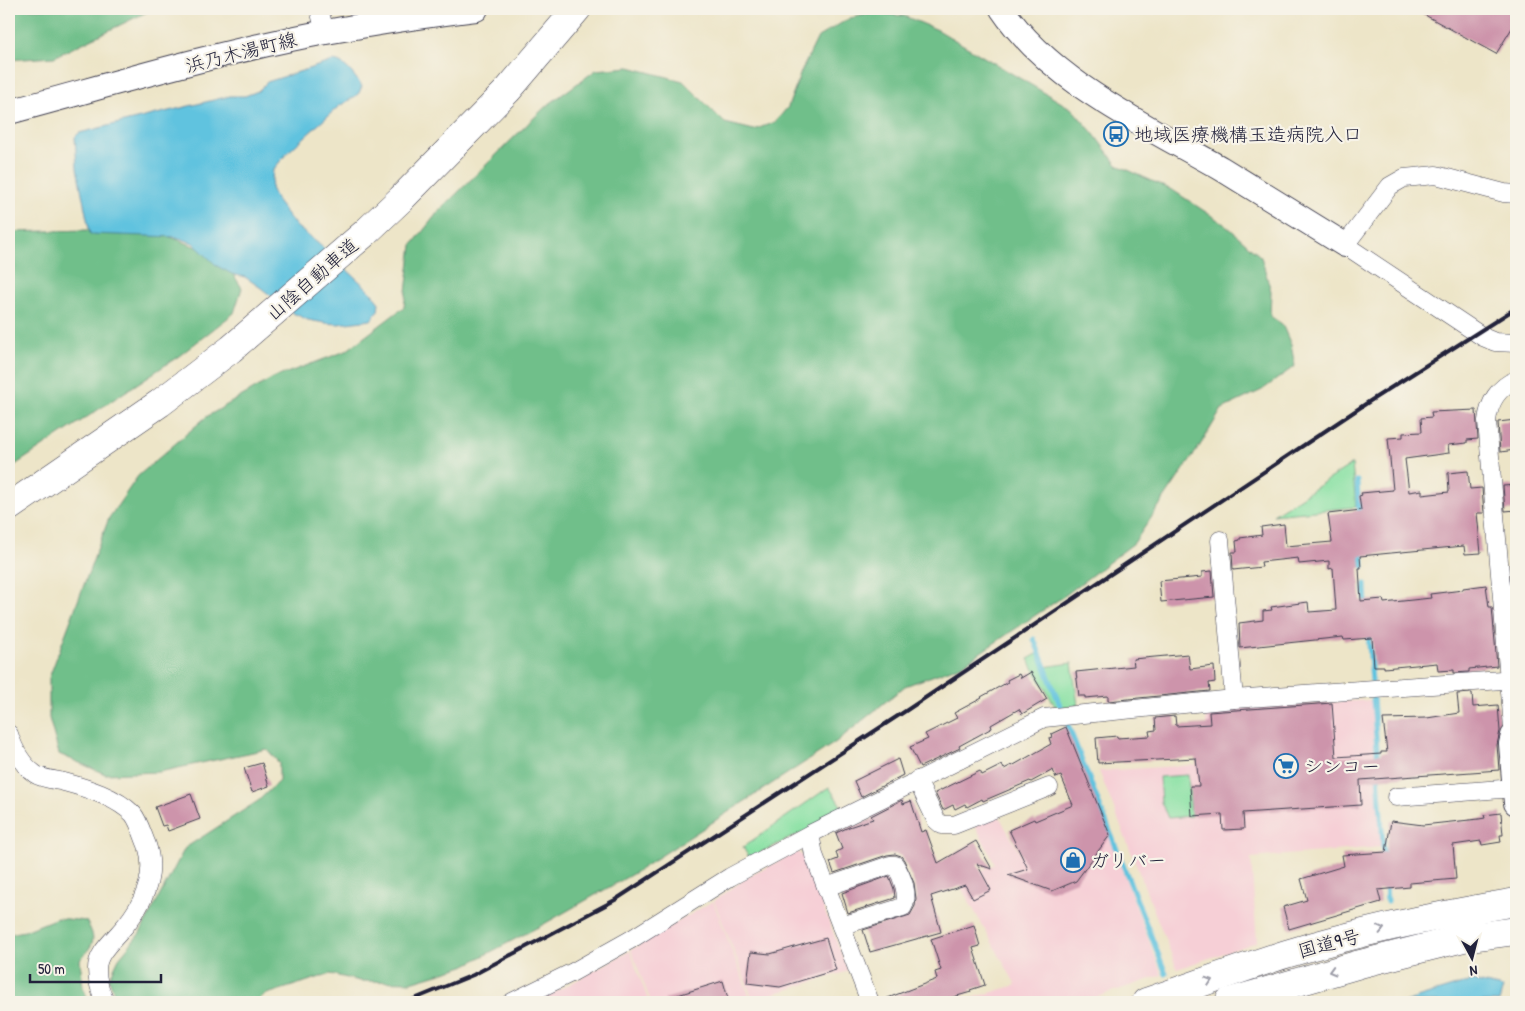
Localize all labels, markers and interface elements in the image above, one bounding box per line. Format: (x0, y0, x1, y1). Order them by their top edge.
street label: 浜乃木湯町線 (183, 26, 299, 78)
bus stop icon: 地域医療機構玉造病院入口 (1103, 121, 1129, 147)
place label: 地域医療機構玉造病院入口 (1134, 121, 1362, 147)
street label: 山陰自動車道 (260, 232, 364, 326)
supermarket icon: シンコー (1273, 753, 1299, 779)
place label: シンコー (1304, 753, 1380, 779)
shop icon: ガリバー (1060, 847, 1086, 873)
place label: ガリバー (1090, 847, 1166, 873)
street label: 国道9号 (1295, 922, 1363, 964)
one-way arrow (1376, 924, 1385, 935)
north arrow (1448, 934, 1498, 984)
scale bar (30, 951, 161, 983)
text: 50 m (38, 958, 65, 979)
text: N (1468, 962, 1479, 981)
one-way arrow (1328, 966, 1337, 976)
one-way arrow (1204, 977, 1212, 987)

